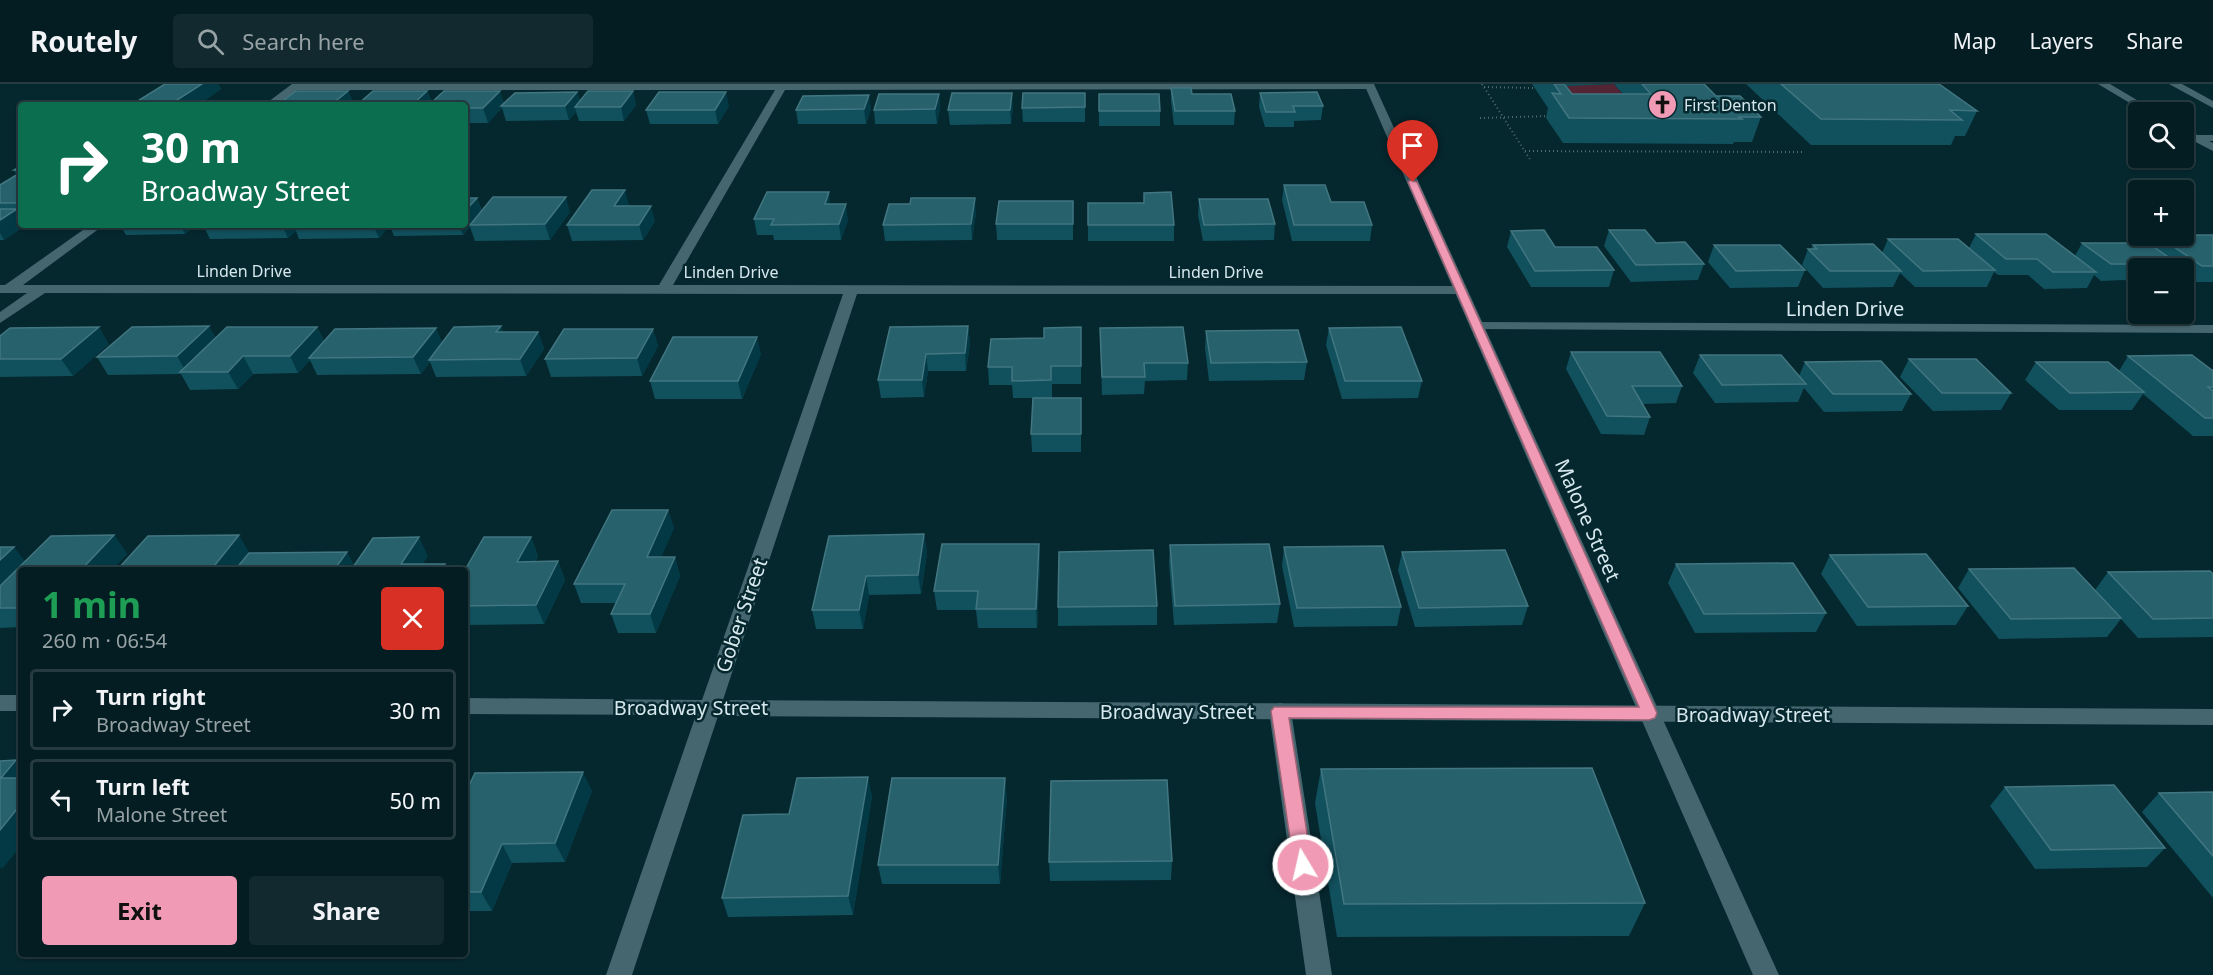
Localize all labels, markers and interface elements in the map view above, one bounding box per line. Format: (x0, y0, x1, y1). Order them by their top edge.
search box (173, 14, 593, 68)
text: Routely (30, 22, 137, 60)
icon: search (194, 25, 227, 58)
text: Search here (242, 26, 365, 56)
text: Map (1953, 27, 1997, 55)
text: Layers (2030, 27, 2094, 55)
text: Share (2127, 27, 2183, 55)
church icon: First Denton (1647, 89, 1679, 121)
place label: First Denton (1684, 94, 1777, 116)
map controls (2128, 102, 2194, 324)
button: search (2128, 102, 2194, 168)
text: 30 m (141, 118, 241, 175)
pin (1387, 120, 1438, 182)
icon: right (42, 126, 120, 204)
icon: arrive (1396, 129, 1429, 162)
text: Broadway Street (141, 172, 350, 209)
button: + (2128, 180, 2194, 246)
button: − (2128, 258, 2194, 324)
street label: Linden Drive (197, 260, 291, 282)
street label: Linden Drive (684, 261, 778, 283)
street label: Linden Drive (1169, 261, 1263, 283)
street label: Linden Drive (1786, 295, 1904, 322)
street label: Malone Street (1549, 455, 1627, 585)
street label: Gober Street (709, 554, 773, 676)
text: 1 min (42, 580, 141, 629)
button: close (381, 587, 444, 650)
text: 260 m · 06:54 (42, 627, 167, 654)
text: Turn right (96, 681, 206, 711)
icon: right (45, 693, 78, 726)
street label: Broadway Street (614, 694, 768, 721)
text: 30 m (390, 695, 441, 725)
street label: Broadway Street (1100, 698, 1254, 725)
street label: Broadway Street (1676, 701, 1830, 728)
text: Broadway Street (96, 711, 251, 738)
text: Turn left (96, 771, 190, 801)
icon: left (45, 783, 78, 816)
text: 50 m (390, 785, 441, 815)
text: Malone Street (96, 801, 227, 828)
position arrow (1271, 833, 1335, 897)
button: Exit (42, 876, 237, 945)
button: Share (249, 876, 444, 945)

